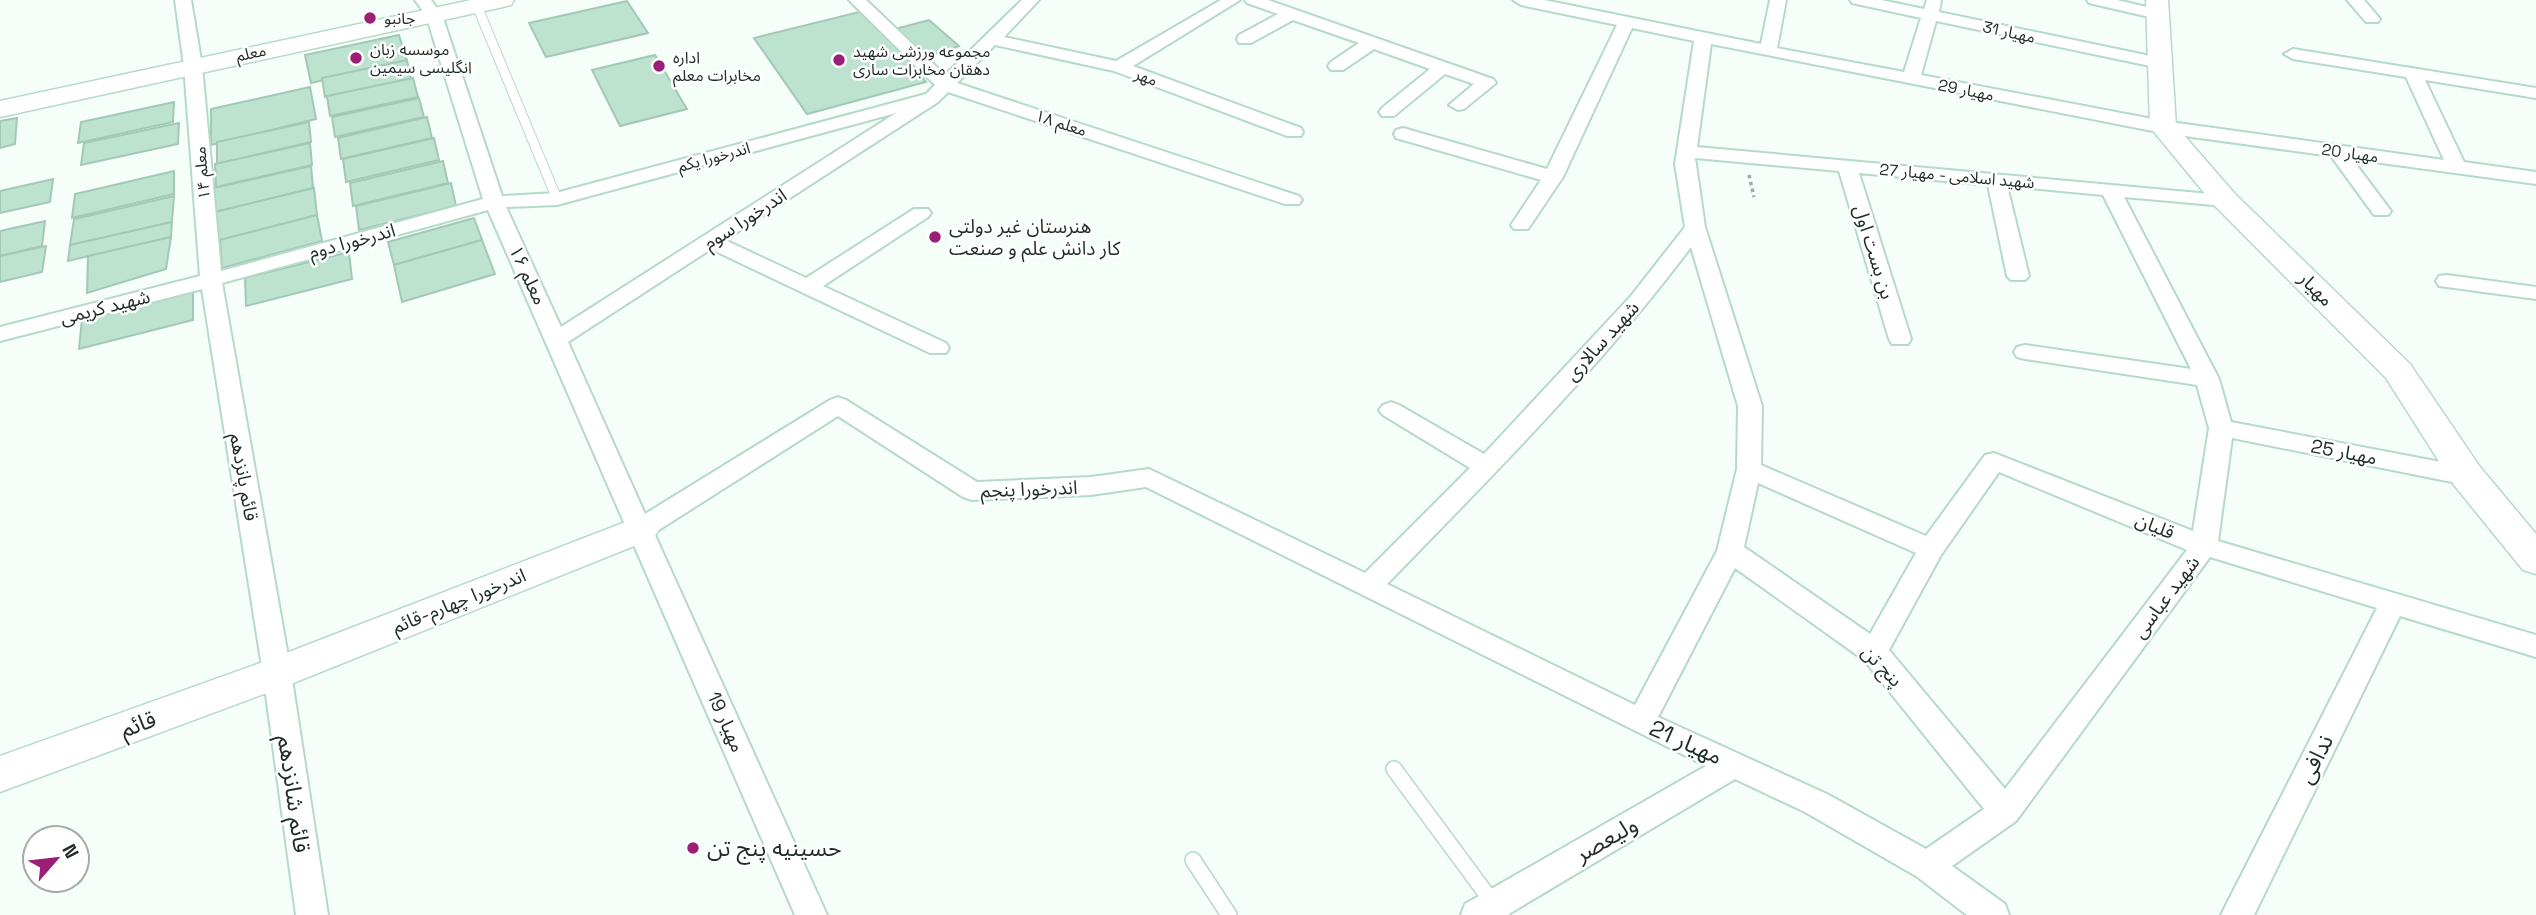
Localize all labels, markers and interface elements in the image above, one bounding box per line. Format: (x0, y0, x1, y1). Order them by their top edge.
place label: جانبو (384, 8, 415, 29)
marker: جانبو (362, 10, 378, 26)
street label: مهیار 31 (1981, 16, 2037, 48)
place label: موسسه زبان انگلیسی سیمین (370, 39, 472, 78)
street label: معلم (234, 40, 269, 68)
place label: مجموعه ورزشی شهید دهقان مخابرات ساری (853, 41, 990, 80)
place label: اداره مخابرات معلم (673, 47, 761, 88)
marker: موسسه زبان انگلیسی سیمین (348, 50, 364, 66)
marker: مجموعه ورزشی شهید دهقان مخابرات ساری (831, 52, 847, 68)
marker: اداره مخابرات معلم (651, 58, 667, 74)
street label: مهر (1131, 63, 1160, 91)
street label: مهیار 29 (1936, 74, 1996, 106)
street label: معلم ۱۸ (1032, 105, 1089, 143)
street label: اندرخورا یکم (675, 137, 753, 179)
street label: مهیار 20 (2320, 139, 2380, 167)
street label: معلم ۱۴ (189, 146, 217, 200)
street label: شهید اسلامی - مهیار 27 (1879, 159, 2035, 193)
street label: اندرخورا سوم (698, 183, 793, 257)
street label: بن بست اول (1848, 202, 1900, 302)
place label: هنرستان غیر دولتی کار دانش علم و صنعت (949, 214, 1122, 263)
street label: اندرخورا دوم (306, 217, 399, 266)
marker: هنرستان غیر دولتی کار دانش علم و صنعت (927, 229, 943, 245)
street label: معلم ۱۶ (502, 241, 553, 310)
street label: مهیار (2293, 266, 2339, 312)
street label: شهید کریمی (57, 284, 153, 330)
street label: شهید سالاری (1559, 296, 1645, 386)
street label: قائم پانزدهم (222, 431, 264, 523)
street label: مهیار 25 (2309, 433, 2379, 471)
street label: اندرخورا پنجم (980, 475, 1078, 505)
street label: قلیان (2132, 507, 2178, 545)
street label: شهید عباسی (2127, 551, 2205, 643)
street label: اندرخورا چهارم-قائم (388, 563, 530, 641)
street label: پنج تن (1855, 640, 1908, 694)
street label: مهیار 19 (702, 688, 750, 756)
street label: قائم (116, 704, 161, 746)
street label: مهیار 21 (1645, 713, 1727, 771)
street label: ندافی (2290, 729, 2340, 789)
street label: قائم شانزدهم (269, 733, 317, 855)
street label: ولیعصر (1568, 809, 1643, 869)
north arrow (21, 824, 91, 894)
place label: حسینیه پنج تن (707, 833, 842, 865)
text: N (57, 840, 85, 863)
marker: حسینیه پنج تن (685, 840, 701, 856)

